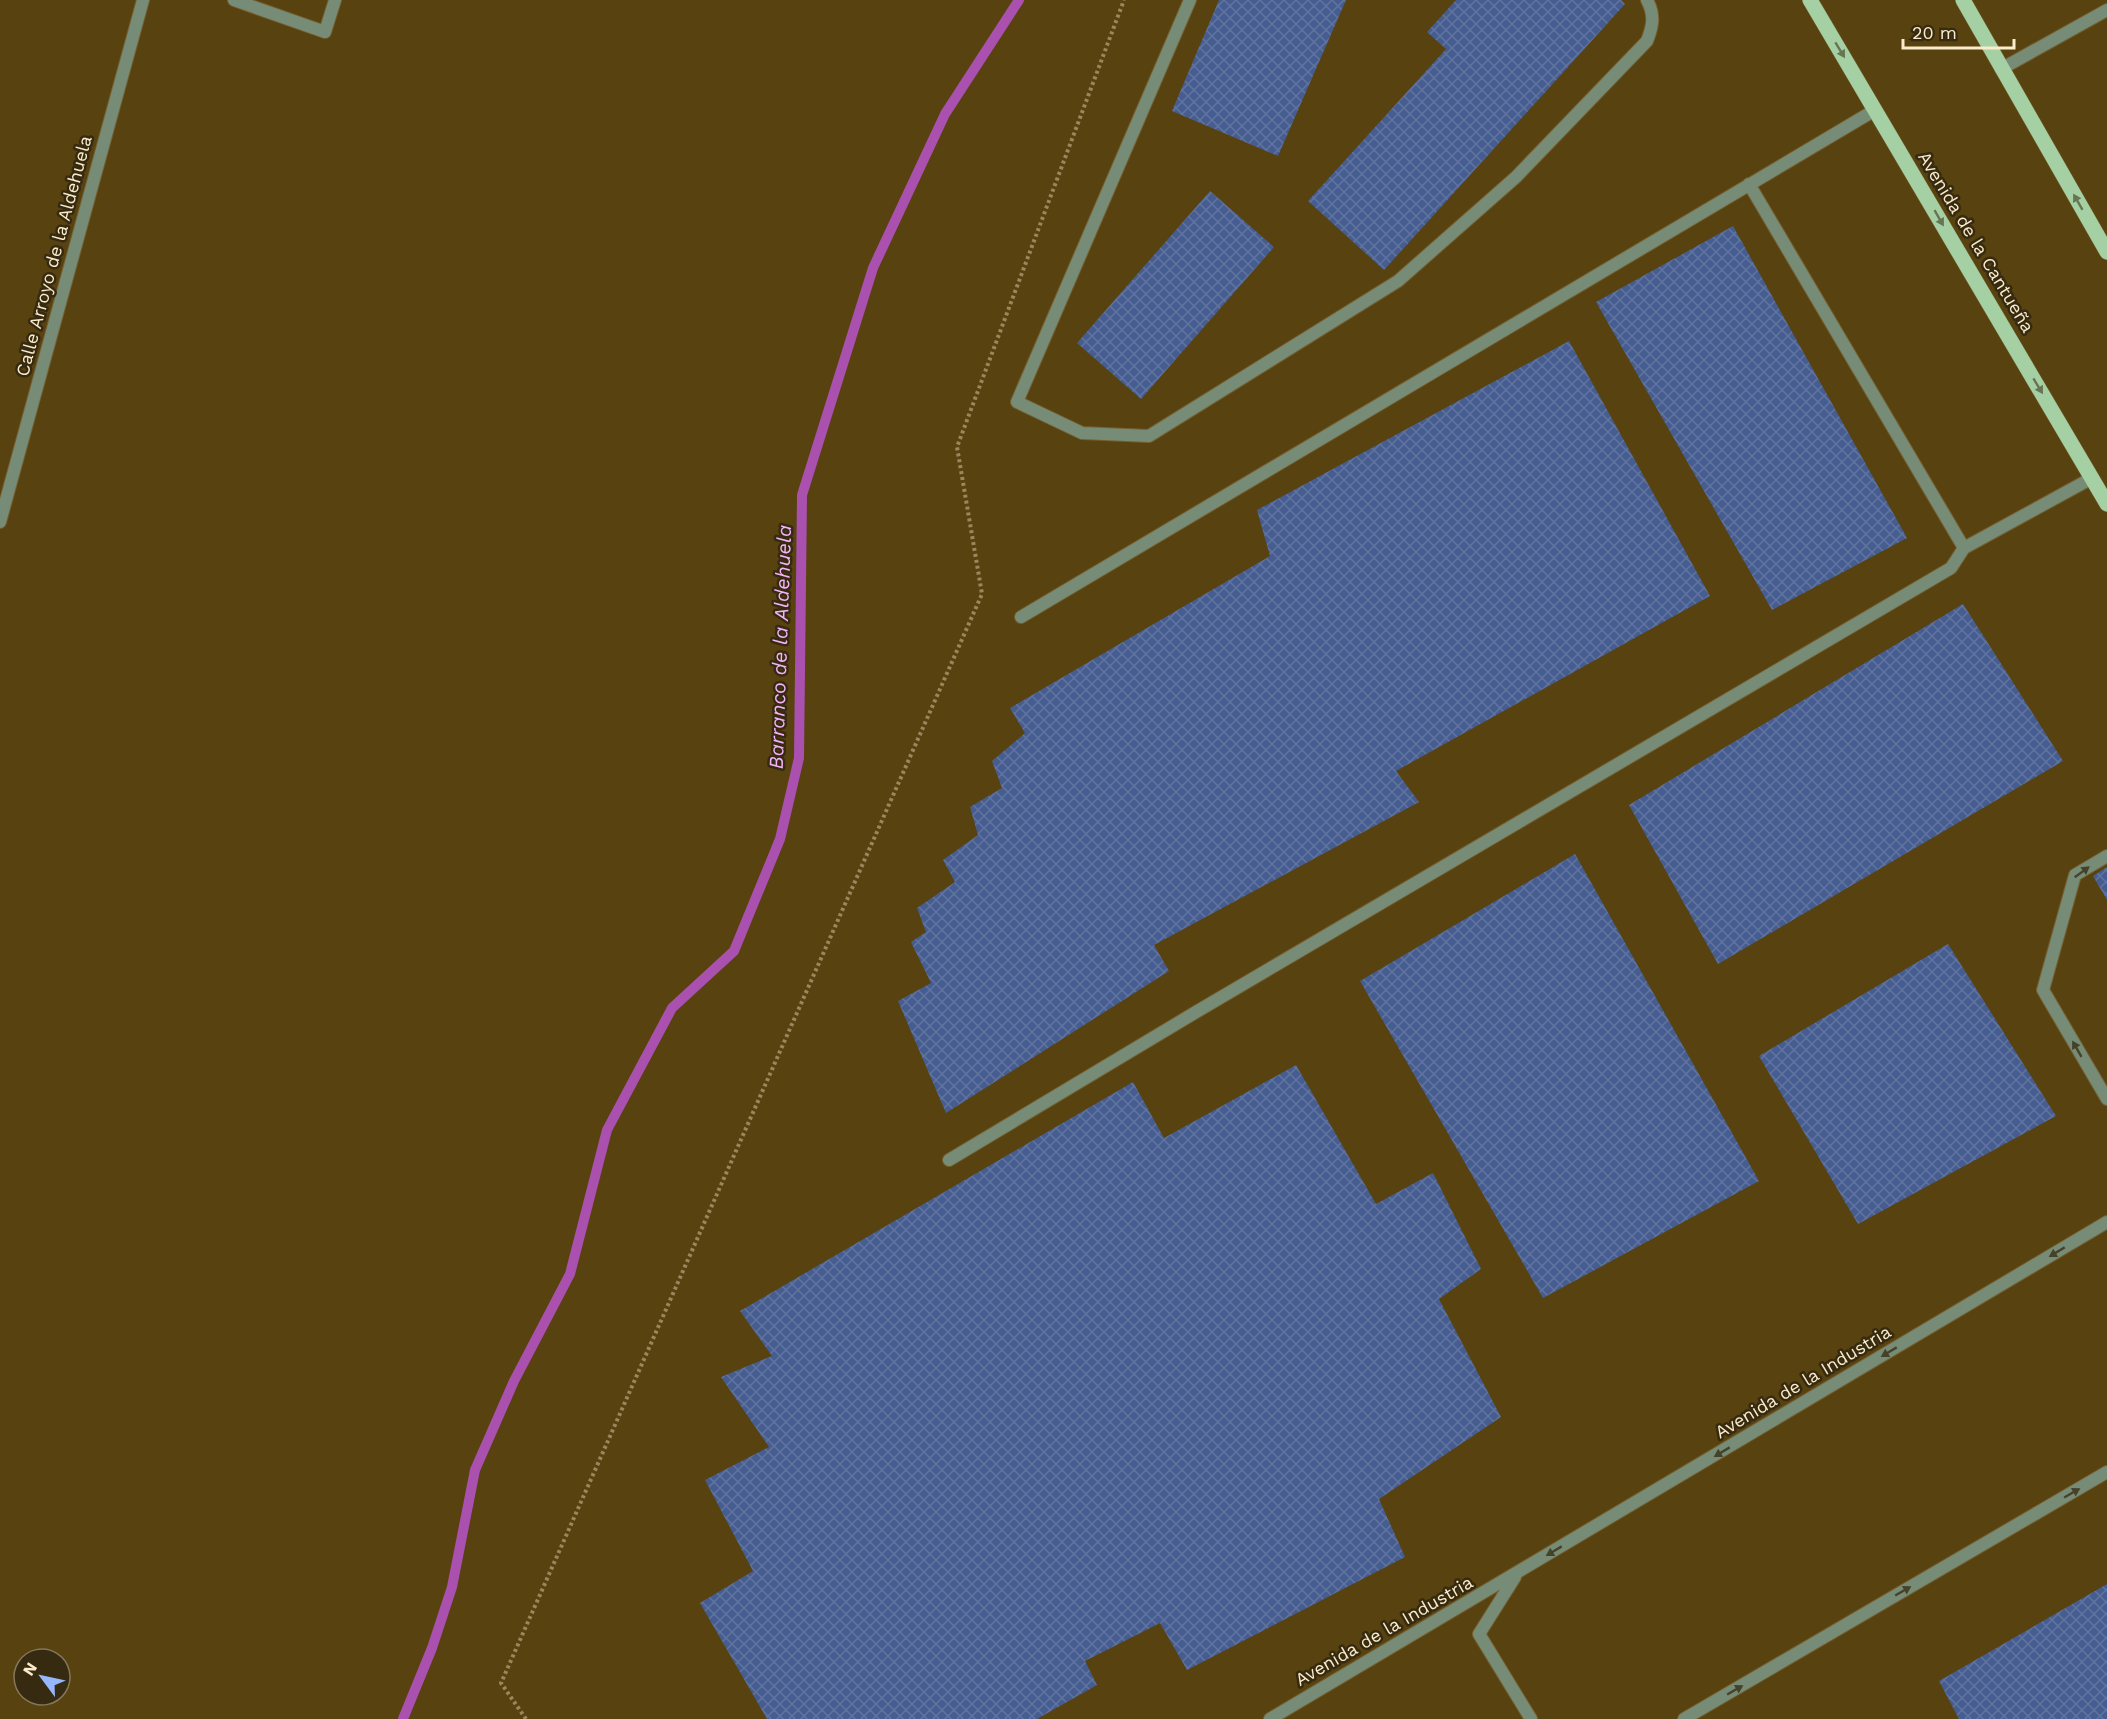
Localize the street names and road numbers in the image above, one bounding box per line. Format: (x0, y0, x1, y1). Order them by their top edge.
street label: Calle Arroyo de la Aldehuela (11, 133, 96, 379)
street label: Avenida de la Cantueña (1914, 147, 2039, 336)
street label: Avenida de la Industria (1711, 1321, 1895, 1442)
street label: Avenida de la Industria (1291, 1571, 1476, 1690)

